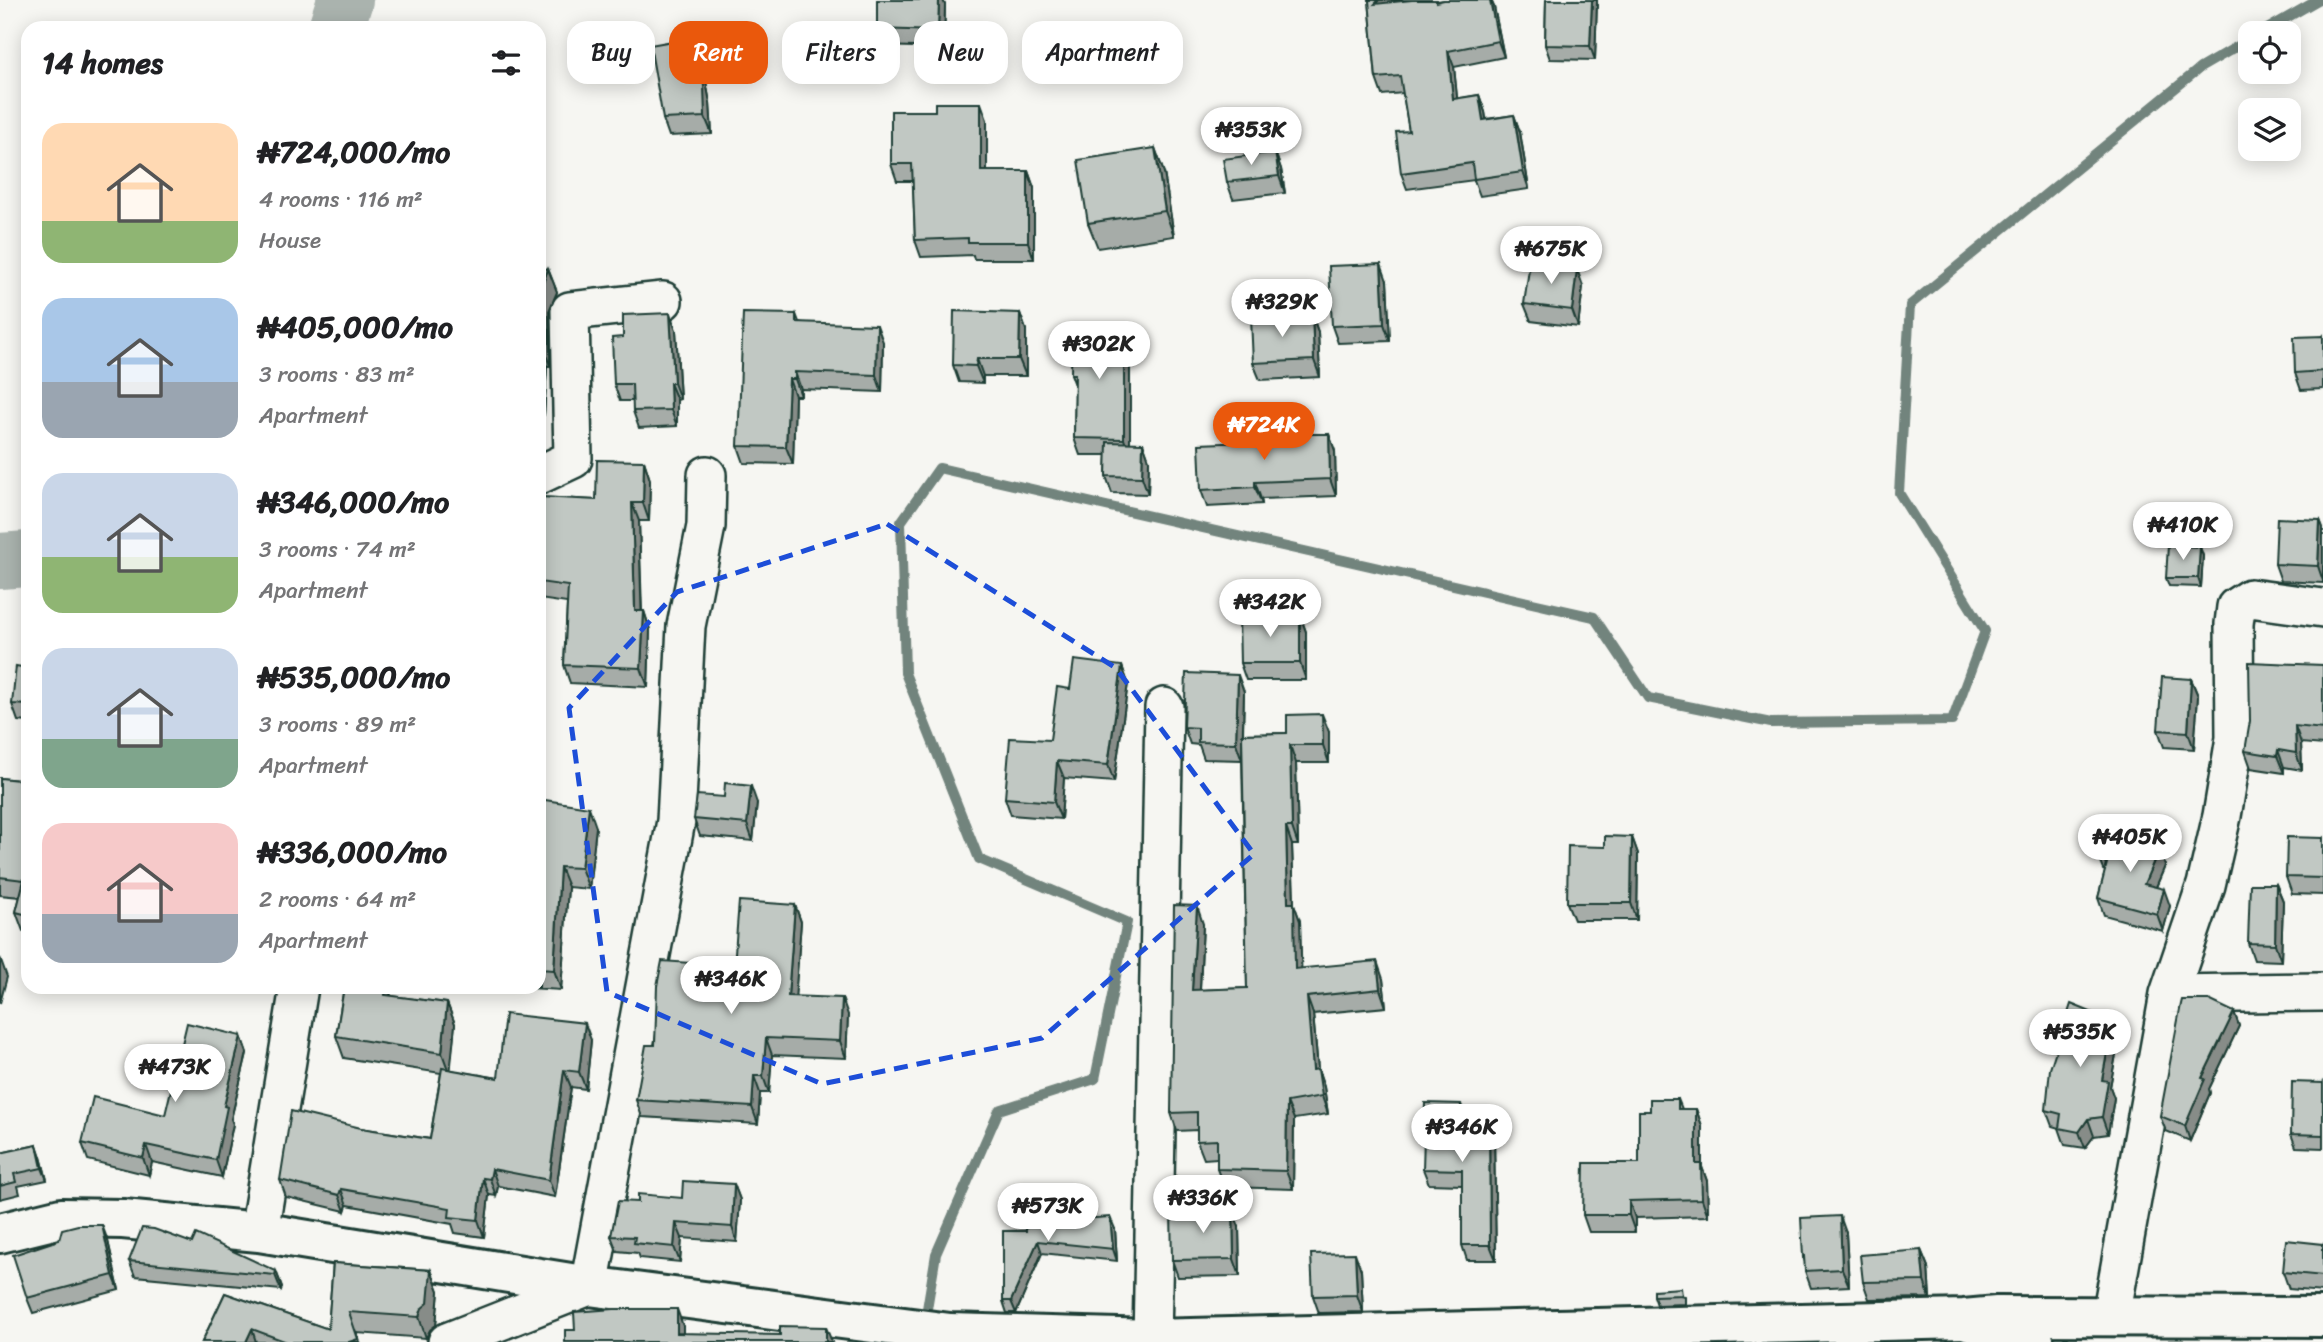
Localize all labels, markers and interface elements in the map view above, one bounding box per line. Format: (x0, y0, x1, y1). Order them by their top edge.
chip: Buy (567, 21, 655, 84)
chip: Rent (669, 21, 768, 84)
chip: Filters (782, 21, 900, 84)
chip: New (914, 21, 1008, 84)
chip: Apartment (1022, 21, 1183, 84)
map controls (2238, 21, 2301, 161)
button: locate (2238, 21, 2301, 84)
text: 14 homes (42, 36, 163, 90)
icon: filters (487, 44, 525, 82)
button: layers (2238, 98, 2301, 161)
pin: ₦353K (1202, 108, 1300, 167)
text: ₦353K (1217, 109, 1285, 150)
text: ₦724,000/mo (259, 125, 450, 179)
icon: home (98, 151, 182, 235)
text: 4 rooms · 116 m² (259, 179, 423, 220)
text: House (259, 220, 321, 261)
pin: ₦675K (1502, 226, 1600, 286)
text: ₦675K (1516, 228, 1586, 269)
pin: ₦329K (1233, 280, 1331, 339)
text: ₦329K (1247, 281, 1317, 322)
text: ₦405,000/mo (259, 300, 453, 354)
pin: ₦302K (1050, 322, 1148, 381)
text: ₦302K (1064, 323, 1134, 364)
icon: home (98, 326, 182, 410)
text: 3 rooms · 83 m² (259, 354, 415, 395)
text: Apartment (259, 395, 368, 436)
pin: ₦724K (1215, 402, 1313, 462)
text: ₦724K (1229, 404, 1299, 445)
text: ₦346,000/mo (259, 475, 449, 529)
icon: home (98, 501, 182, 585)
pin: ₦410K (2134, 503, 2232, 562)
text: ₦410K (2149, 504, 2217, 545)
text: 3 rooms · 74 m² (259, 529, 416, 570)
text: Apartment (259, 570, 368, 611)
pin: ₦342K (1221, 580, 1319, 639)
text: ₦342K (1235, 581, 1305, 622)
text: ₦535,000/mo (259, 650, 450, 704)
icon: home (98, 676, 182, 760)
text: 3 rooms · 89 m² (259, 704, 416, 745)
text: Apartment (259, 745, 368, 786)
pin: ₦405K (2081, 814, 2179, 874)
text: ₦405K (2094, 816, 2166, 857)
text: ₦336,000/mo (259, 825, 447, 879)
icon: home (98, 851, 182, 935)
text: 2 rooms · 64 m² (259, 879, 416, 920)
text: Apartment (259, 920, 368, 961)
pin: ₦346K (682, 956, 780, 1016)
text: ₦346K (696, 958, 766, 999)
pin: ₦535K (2031, 1010, 2129, 1069)
text: ₦535K (2045, 1011, 2115, 1052)
pin: ₦473K (126, 1044, 224, 1104)
text: ₦473K (140, 1046, 210, 1087)
pin: ₦346K (1413, 1104, 1511, 1164)
text: ₦346K (1427, 1106, 1497, 1147)
pin: ₦336K (1154, 1176, 1252, 1235)
text: ₦336K (1169, 1177, 1237, 1218)
pin: ₦573K (999, 1184, 1097, 1243)
text: ₦573K (1013, 1185, 1083, 1226)

